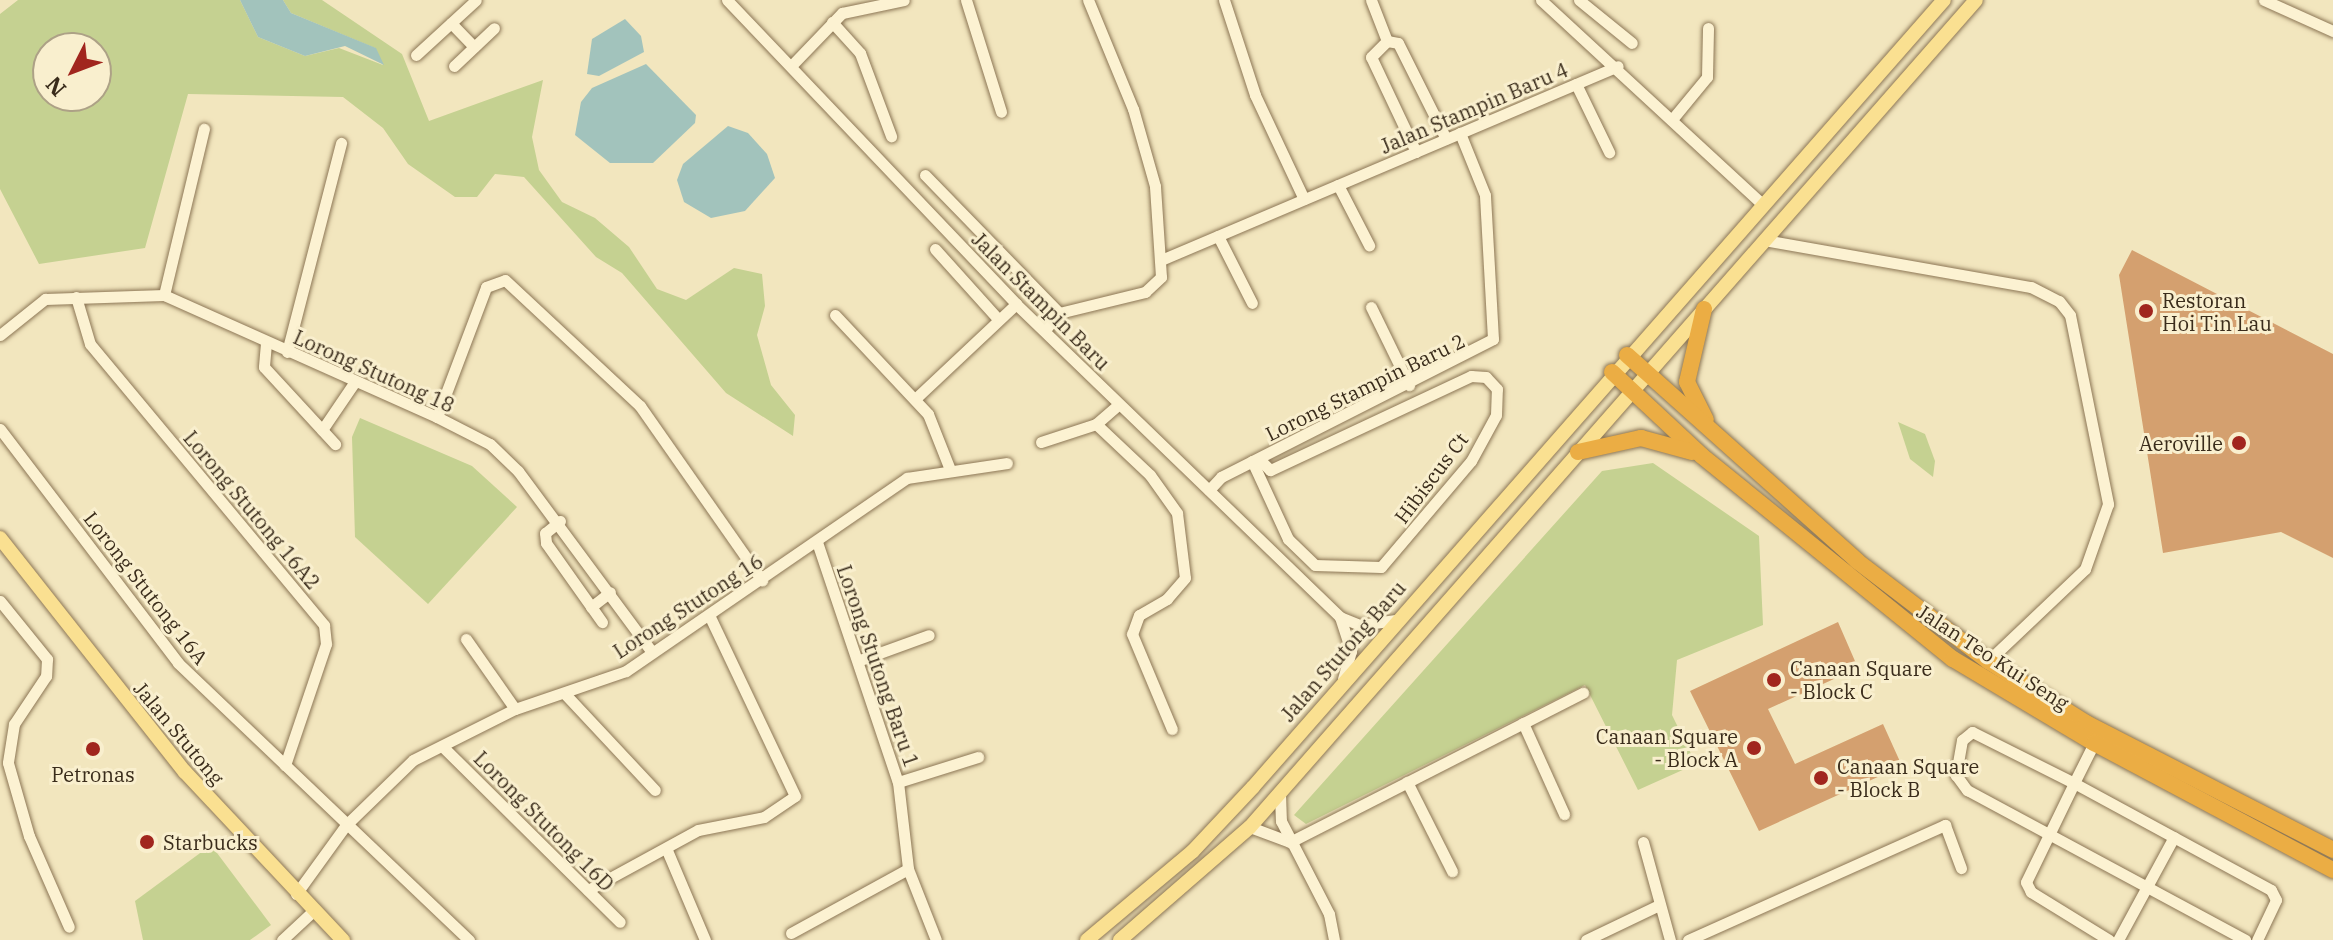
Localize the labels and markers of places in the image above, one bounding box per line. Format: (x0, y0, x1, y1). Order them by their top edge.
place label: Restoran Hoi Tin Lau (2162, 288, 2272, 335)
marker: Restoran Hoi Tin Lau (2137, 302, 2155, 320)
place label: Aeroville (2139, 431, 2223, 455)
marker: Aeroville (2230, 434, 2248, 452)
place label: Canaan Square - Block C (1790, 656, 1932, 703)
marker: Canaan Square - Block C (1765, 671, 1783, 689)
place label: Canaan Square - Block A (1596, 724, 1738, 771)
marker: Canaan Square - Block A (1745, 739, 1763, 757)
marker: Petronas (84, 740, 102, 758)
place label: Canaan Square - Block B (1837, 754, 1979, 801)
place label: Petronas (51, 762, 135, 786)
marker: Canaan Square - Block B (1812, 769, 1830, 787)
place label: Starbucks (163, 830, 258, 854)
marker: Starbucks (138, 833, 156, 851)

